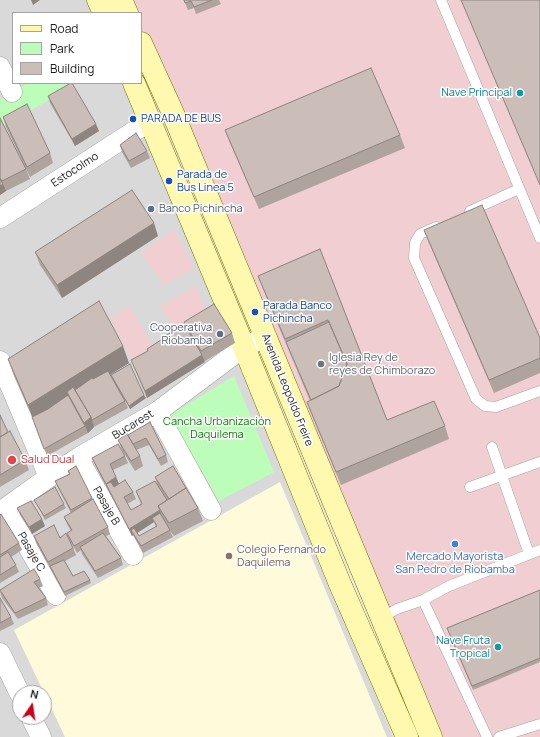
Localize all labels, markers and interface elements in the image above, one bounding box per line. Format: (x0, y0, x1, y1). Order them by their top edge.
legend (12, 12, 142, 84)
text: Road (50, 20, 78, 37)
text: Park (50, 40, 74, 57)
text: Building (50, 60, 94, 77)
place label: Nave Principal (441, 86, 512, 100)
marker: Nave Principal (515, 88, 525, 98)
place label: PARADA DE BUS (141, 112, 221, 126)
marker: PARADA DE BUS (128, 114, 138, 124)
street label: Estocolmo (49, 150, 101, 190)
place label: Parada de Bus Linea 5 (177, 168, 234, 194)
marker: Parada de Bus Linea 5 (164, 176, 174, 186)
place label: Banco Pichincha (159, 202, 243, 216)
marker: Banco Pichincha (146, 204, 156, 214)
place label: Parada Banco Pichincha (263, 299, 332, 325)
marker: Parada Banco Pichincha (250, 307, 260, 317)
place label: Cooperativa Riobamba (150, 321, 212, 347)
marker: Cooperativa Riobamba (215, 329, 225, 339)
street label: Avenida Leopoldo Freire (258, 332, 316, 448)
place label: Iglesia Rey de reyes de Chimborazo (329, 351, 435, 377)
marker: Iglesia Rey de reyes de Chimborazo (316, 359, 326, 369)
street label: Bucarest (110, 408, 156, 442)
park label: Cancha Urbanización Daquilema (163, 415, 271, 441)
place label: Salud Dual (21, 453, 74, 467)
marker: Salud Dual (6, 454, 18, 466)
street label: Pasaje B (90, 484, 122, 528)
street label: Pasaje C (14, 530, 48, 574)
marker: Mercado Mayorista San Pedro de Riobamba (450, 539, 460, 549)
place label: Colegio Fernando Daquilema (237, 543, 326, 569)
place label: Mercado Mayorista San Pedro de Riobamba (395, 550, 515, 576)
marker: Colegio Fernando Daquilema (224, 551, 234, 561)
place label: Nave Fruta Tropical (436, 634, 490, 660)
marker: Nave Fruta Tropical (493, 642, 503, 652)
north arrow (12, 685, 52, 725)
text: N (29, 686, 40, 702)

